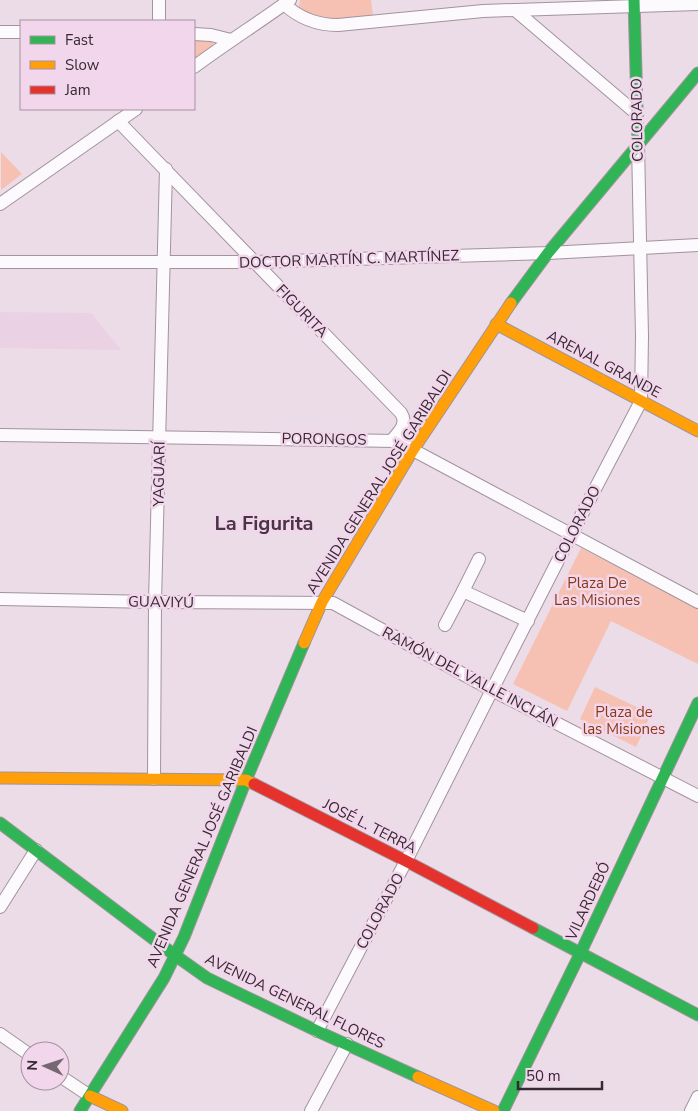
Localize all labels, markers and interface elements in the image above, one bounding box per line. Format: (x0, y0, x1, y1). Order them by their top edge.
legend (20, 20, 195, 110)
text: Fast (65, 30, 94, 50)
text: Slow (65, 55, 100, 75)
street label: COLORADO (626, 78, 648, 162)
text: Jam (64, 80, 91, 100)
street label: DOCTOR MARTÍN C. MARTÍNEZ (239, 245, 460, 273)
street label: FIGURITA (272, 280, 332, 342)
street label: ARENAL GRANDE (543, 325, 665, 403)
street label: AVENIDA GENERAL JOSÉ GARIBALDI (302, 366, 456, 598)
street label: PORONGOS (281, 428, 367, 450)
street label: YAGUARÍ (148, 440, 170, 508)
street label: COLORADO (549, 482, 605, 566)
district label: La Figurita (214, 510, 314, 537)
park label: Plaza De Las Misiones (554, 573, 640, 610)
street label: GUAVIYÚ (128, 590, 194, 613)
street label: RAMÓN DEL VALLE INCLÁN (379, 621, 562, 732)
park label: Plaza de las Misiones (583, 702, 665, 739)
street label: AVENIDA GENERAL JOSÉ GARIBALDI (142, 723, 262, 971)
street label: JOSÉ L. TERRA (319, 793, 420, 858)
street label: VILARDEBÓ (560, 858, 615, 944)
street label: COLORADO (351, 869, 409, 953)
street label: AVENIDA GENERAL FLORES (202, 949, 388, 1053)
north arrow (20, 1041, 70, 1091)
scale bar (518, 1058, 602, 1090)
text: N (23, 1060, 42, 1071)
text: 50 m (526, 1066, 561, 1086)

